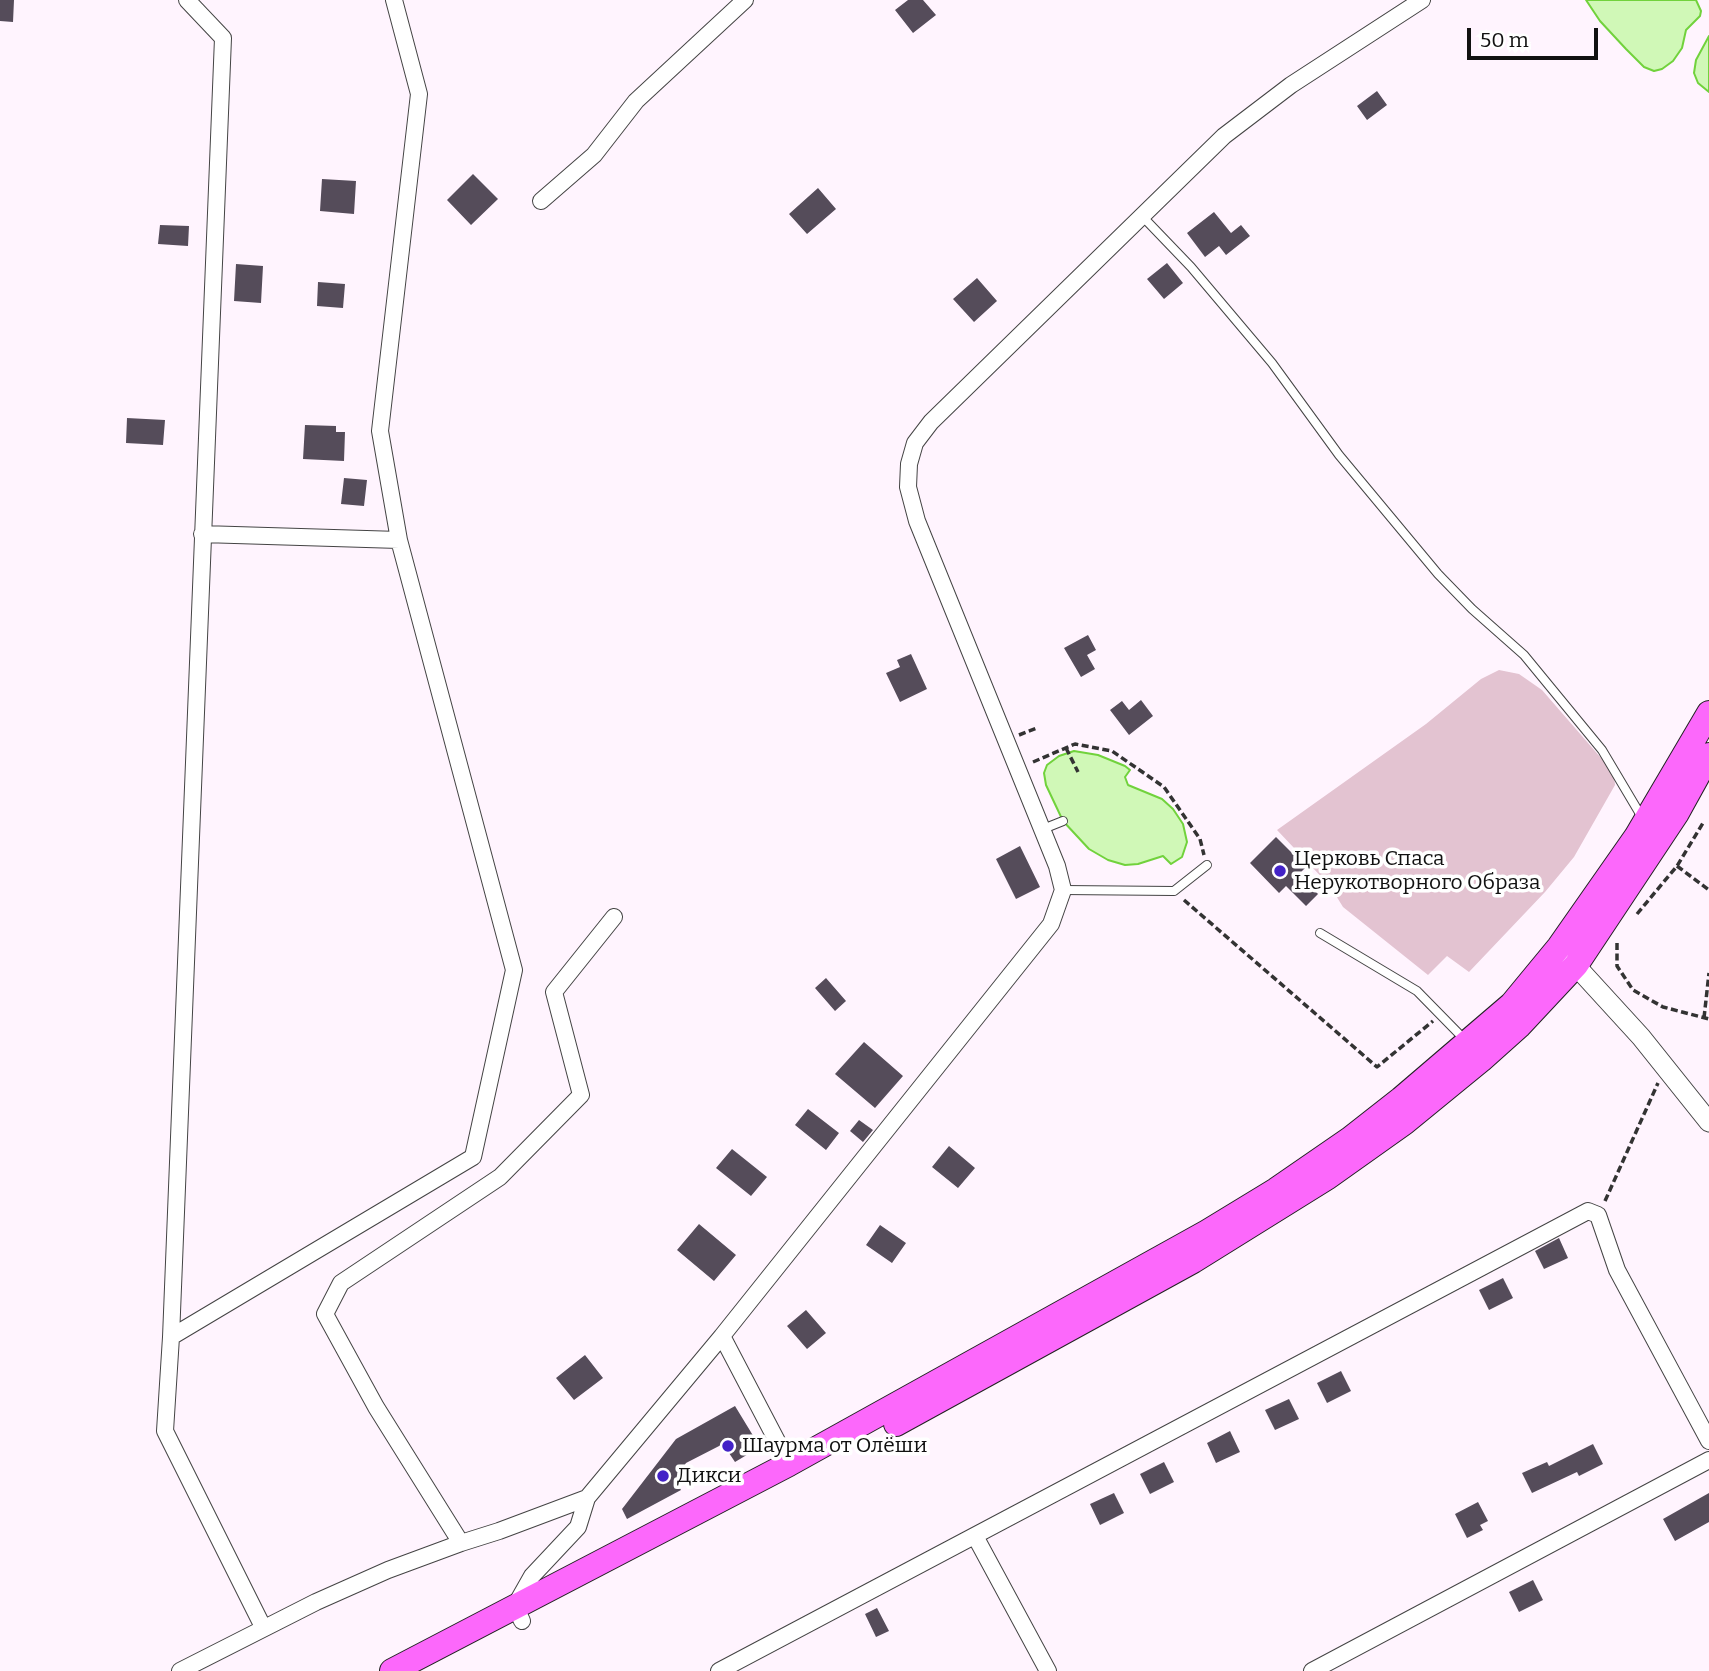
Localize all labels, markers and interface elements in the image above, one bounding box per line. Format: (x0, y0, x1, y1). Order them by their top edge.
scale bar (1471, 14, 1602, 58)
text: 50 m (1480, 27, 1529, 53)
place label: Церковь Спаса Нерукотворного Образа (1294, 846, 1540, 896)
marker: Церковь Спаса Нерукотворного Образа (1272, 863, 1288, 879)
place label: Шаурма от Олёши (742, 1433, 927, 1459)
marker: Шаурма от Олёши (720, 1438, 736, 1454)
place label: Дикси (677, 1463, 741, 1489)
marker: Дикси (655, 1468, 671, 1484)

